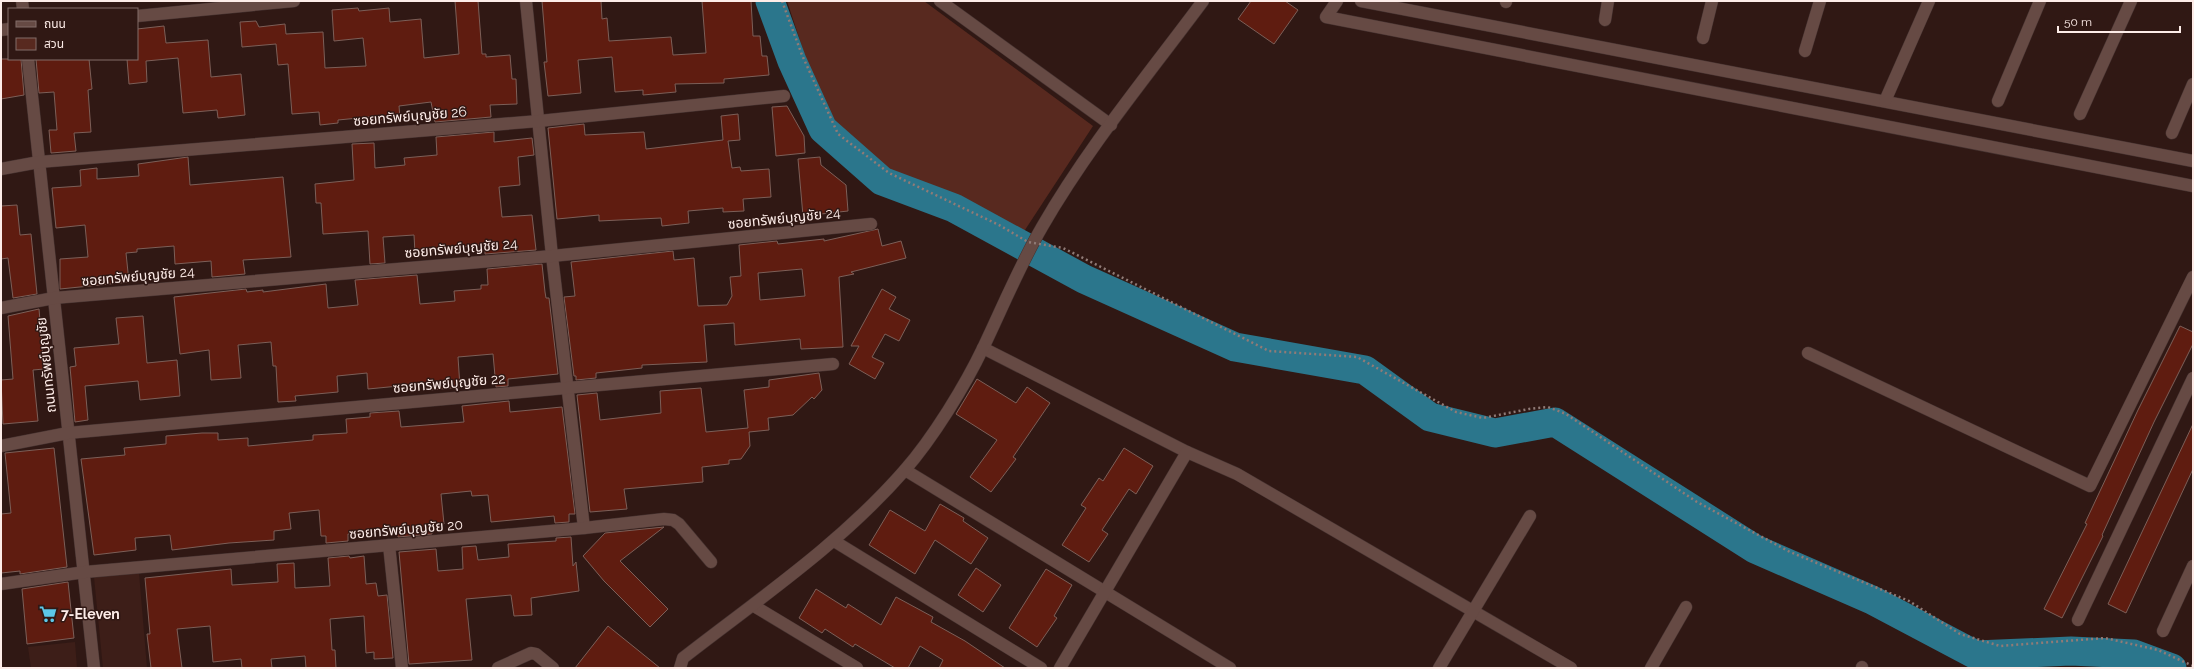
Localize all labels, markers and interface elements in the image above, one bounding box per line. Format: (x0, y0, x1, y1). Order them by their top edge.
legend (8, 8, 138, 60)
scale bar (2058, 8, 2180, 34)
text: 50 m (2064, 15, 2092, 29)
text: ถนน (44, 17, 66, 31)
text: สวน (44, 37, 64, 51)
street label: ซอยทรัพย์บุญชัย 26 (352, 103, 468, 130)
street label: ซอยทรัพย์บุญชัย 24 (727, 204, 842, 233)
street label: ซอยทรัพย์บุญชัย 24 (404, 235, 519, 262)
street label: ซอยทรัพย์บุญชัย 24 (81, 263, 196, 290)
street label: ถนนทรัพย์บุญชัย (33, 316, 60, 414)
street label: ซอยทรัพย์บุญชัย 22 (392, 370, 506, 397)
street label: ซอยทรัพย์บุญชัย 20 (348, 516, 464, 543)
supermarket icon: 7-Eleven (38, 604, 58, 624)
place label: 7-Eleven (61, 606, 120, 622)

